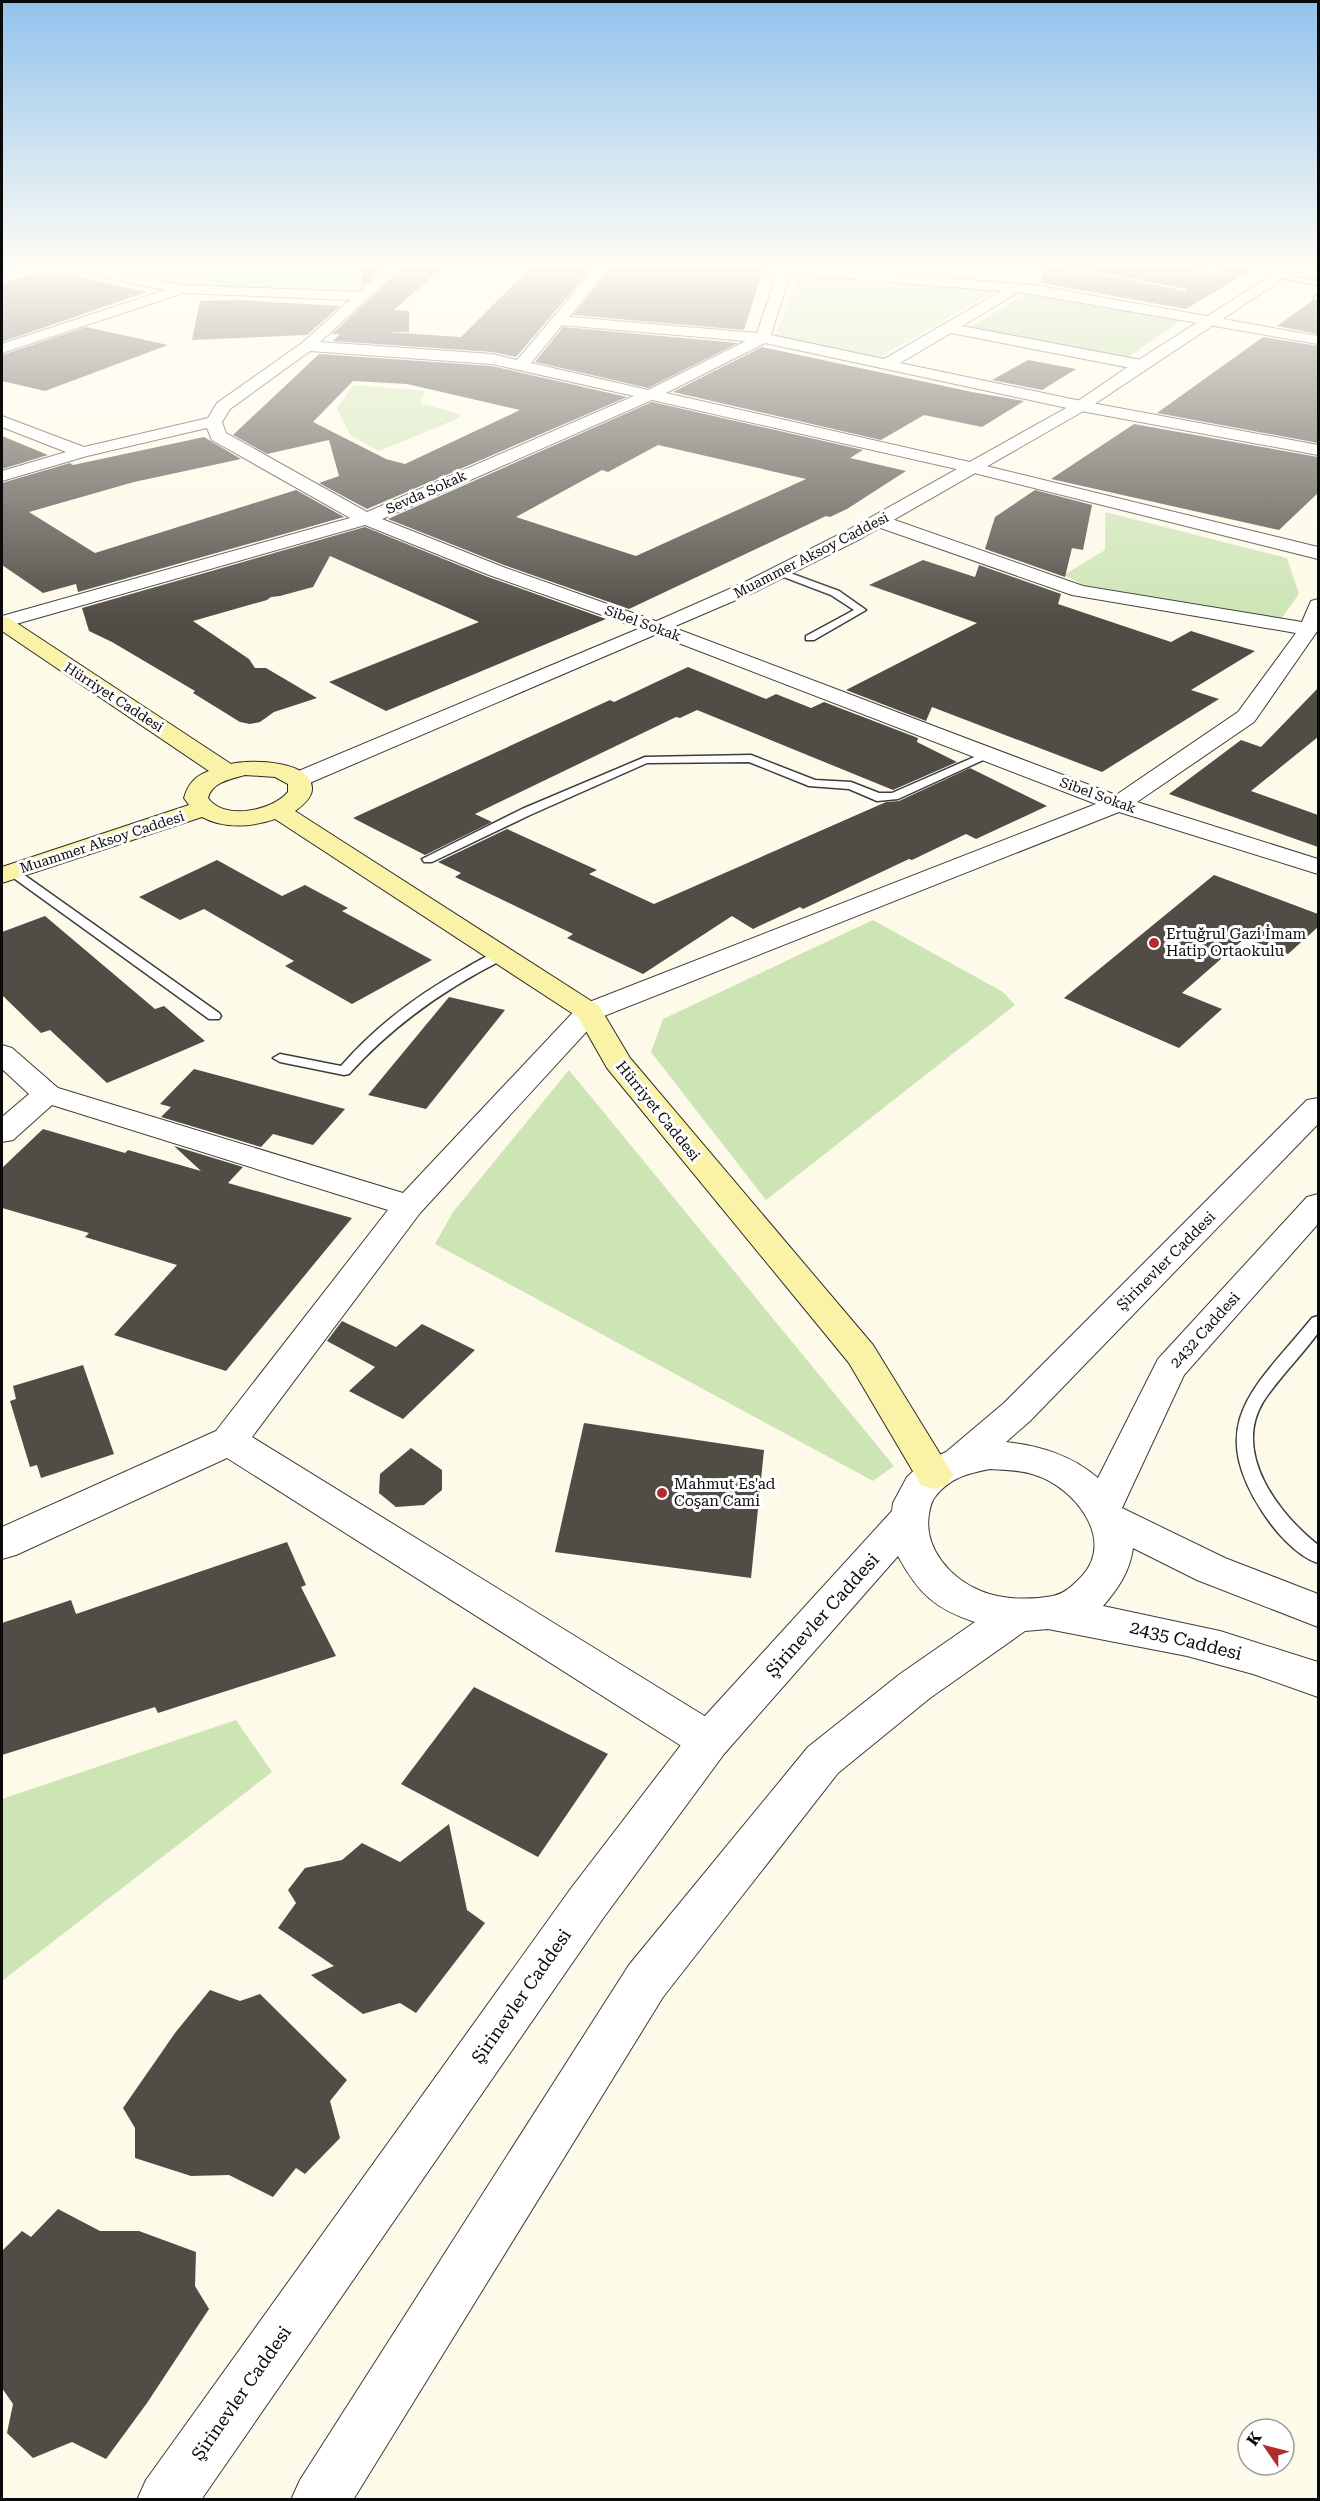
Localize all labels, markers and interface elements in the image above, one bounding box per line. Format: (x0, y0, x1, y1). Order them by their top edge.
street label: Sevda Sokak (383, 467, 469, 517)
street label: Muammer Aksoy Caddesi (731, 509, 892, 601)
street label: Sibel Sokak (603, 602, 683, 644)
street label: Hürriyet Caddesi (61, 659, 167, 735)
street label: Sibel Sokak (1058, 774, 1138, 816)
street label: Muammer Aksoy Caddesi (18, 808, 187, 876)
place label: Ertuğrul Gazi İmam Hatip Ortaokulu (1166, 925, 1307, 960)
marker: Ertuğrul Gazi İmam Hatip Ortaokulu (1147, 936, 1161, 950)
street label: Hürriyet Caddesi (612, 1057, 704, 1165)
street label: Şirinevler Caddesi (1113, 1208, 1219, 1314)
street label: 2432 Caddesi (1166, 1288, 1244, 1372)
place label: Mahmut Es'ad Coşan Cami (674, 1475, 776, 1510)
marker: Mahmut Es'ad Coşan Cami (655, 1486, 669, 1500)
street label: Şirinevler Caddesi (761, 1549, 883, 1681)
street label: 2435 Caddesi (1128, 1616, 1244, 1664)
street label: Şirinevler Caddesi (467, 1925, 575, 2067)
street label: Şirinevler Caddesi (187, 2322, 295, 2464)
north arrow (1236, 2417, 1296, 2477)
text: K (1243, 2428, 1266, 2449)

